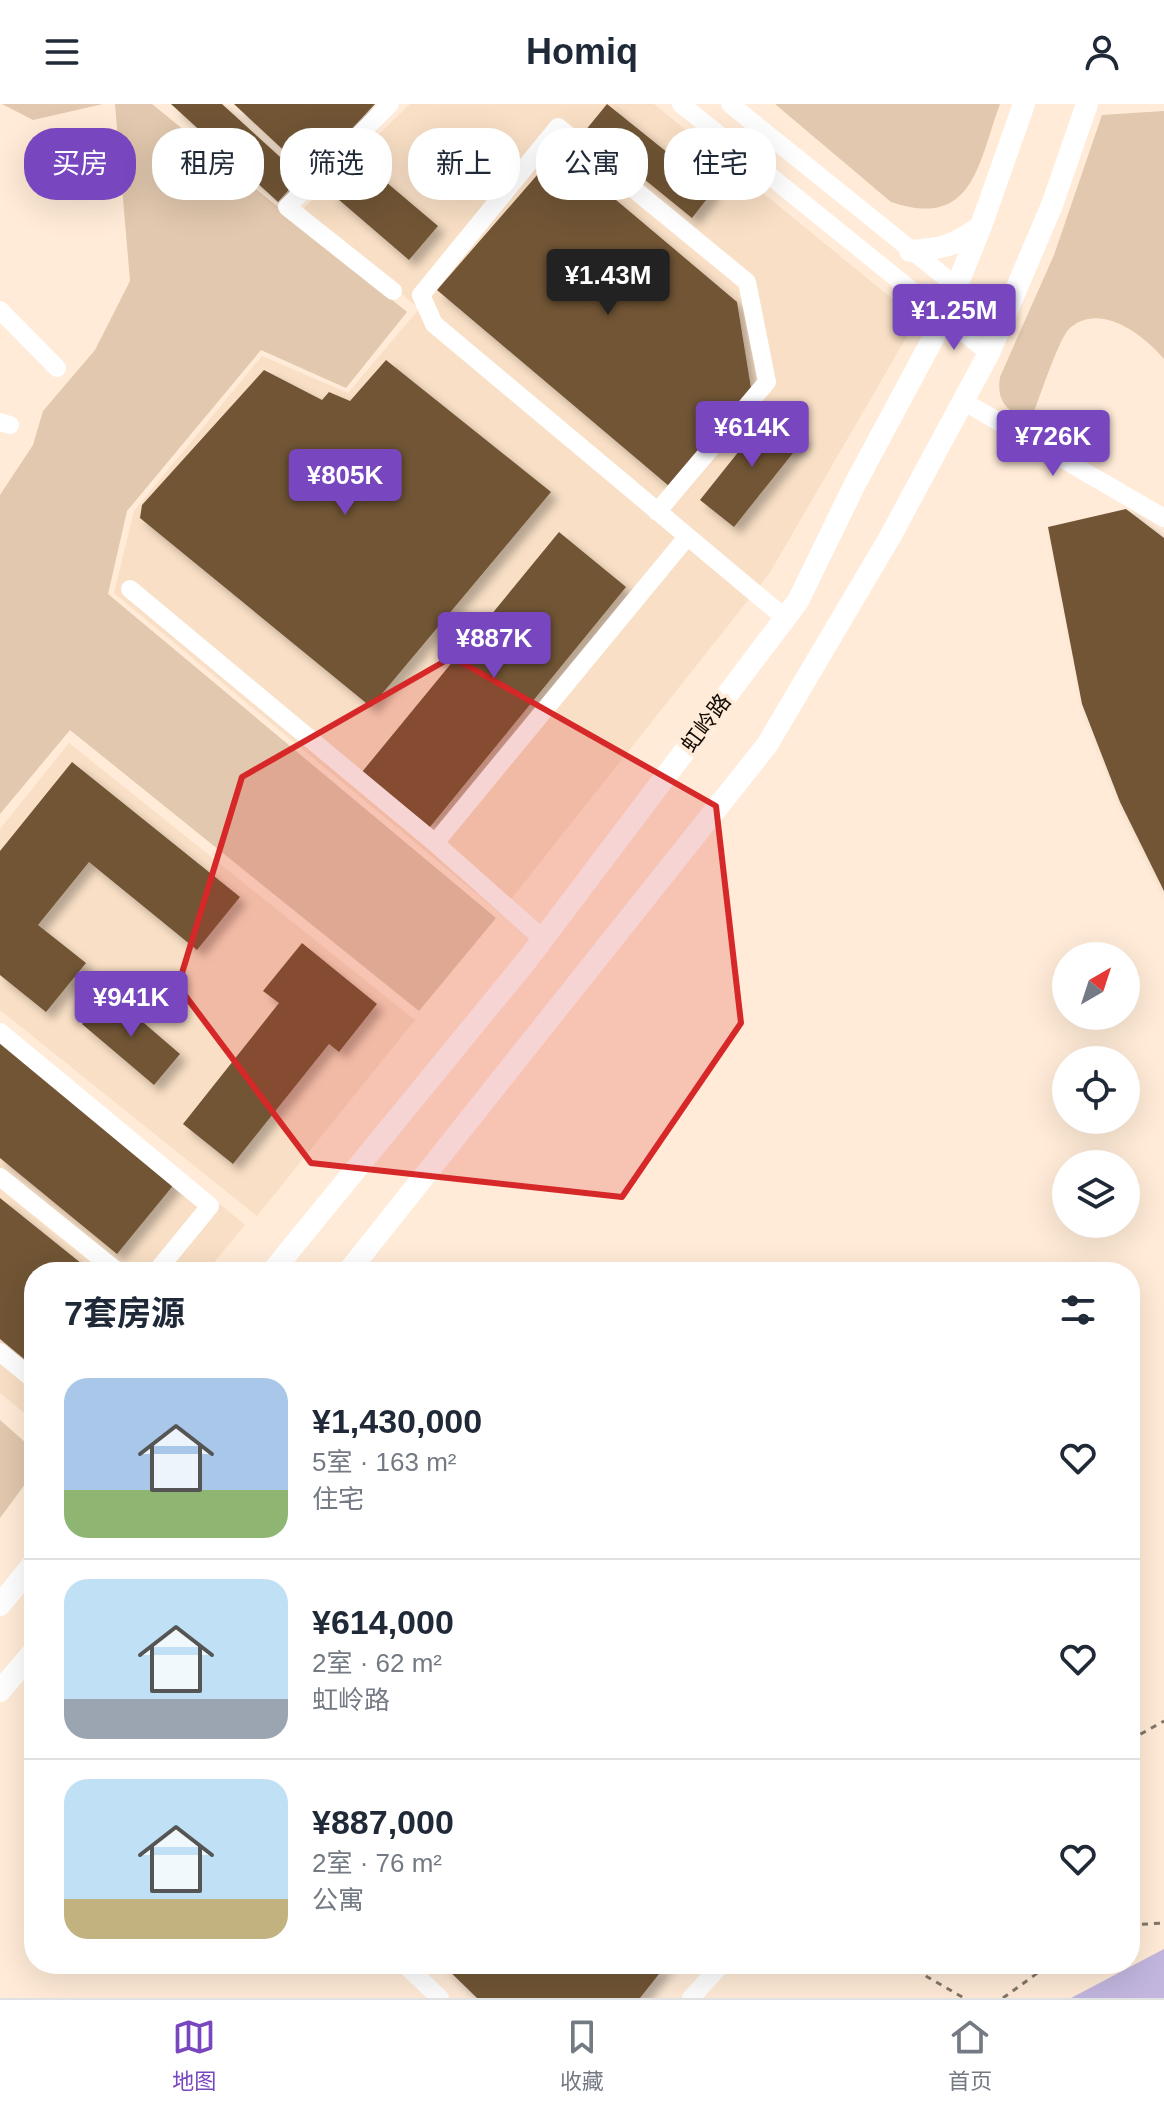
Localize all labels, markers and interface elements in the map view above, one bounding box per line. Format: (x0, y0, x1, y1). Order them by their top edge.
icon: menu (40, 30, 84, 74)
icon: person (1080, 30, 1124, 74)
text: Homiq (526, 31, 638, 72)
chip: 买房 (24, 128, 136, 200)
chip: 租房 (152, 128, 264, 200)
chip: 筛选 (280, 128, 392, 200)
chip: 新上 (408, 128, 520, 200)
chip: 公寓 (536, 128, 648, 200)
chip: 住宅 (664, 128, 776, 200)
pin: ¥1.43M (543, 249, 673, 317)
text: ¥1.43M (565, 260, 651, 290)
pin: ¥1.25M (889, 284, 1019, 352)
text: ¥1.25M (911, 295, 997, 325)
pin: ¥614K (696, 401, 808, 469)
pin: ¥726K (997, 410, 1109, 478)
text: ¥614K (714, 412, 790, 442)
text: ¥726K (1015, 421, 1091, 451)
pin: ¥805K (289, 449, 401, 517)
text: ¥805K (307, 460, 383, 490)
pin: ¥887K (438, 612, 550, 680)
text: ¥887K (456, 623, 532, 653)
street label: 虹岭路 (676, 689, 736, 757)
north arrow (1052, 942, 1140, 1030)
map controls (1052, 942, 1140, 1238)
pin: ¥941K (75, 971, 187, 1039)
text: ¥941K (93, 982, 169, 1012)
button: locate (1052, 1046, 1140, 1134)
button: layers (1052, 1150, 1140, 1238)
icon: filters (1056, 1288, 1100, 1332)
text: 7套房源 (64, 1294, 185, 1332)
text: ¥1,430,000 (312, 1402, 482, 1440)
icon: home (128, 1410, 224, 1506)
icon: heart (1056, 1436, 1100, 1480)
text: 5室 · 163 m² (312, 1447, 457, 1477)
text: 住宅 (312, 1484, 364, 1514)
text: ¥614,000 (312, 1603, 454, 1641)
icon: home (128, 1611, 224, 1707)
icon: heart (1056, 1637, 1100, 1681)
text: 2室 · 62 m² (312, 1648, 442, 1678)
text: 虹岭路 (312, 1685, 390, 1715)
text: ¥887,000 (312, 1803, 454, 1841)
icon: home (128, 1811, 224, 1907)
icon: heart (1056, 1837, 1100, 1881)
text: 2室 · 76 m² (312, 1848, 442, 1878)
text: 公寓 (312, 1885, 364, 1915)
tab: 地图 (172, 2015, 216, 2095)
tab: 收藏 (560, 2015, 604, 2095)
tab: 首页 (948, 2015, 992, 2095)

